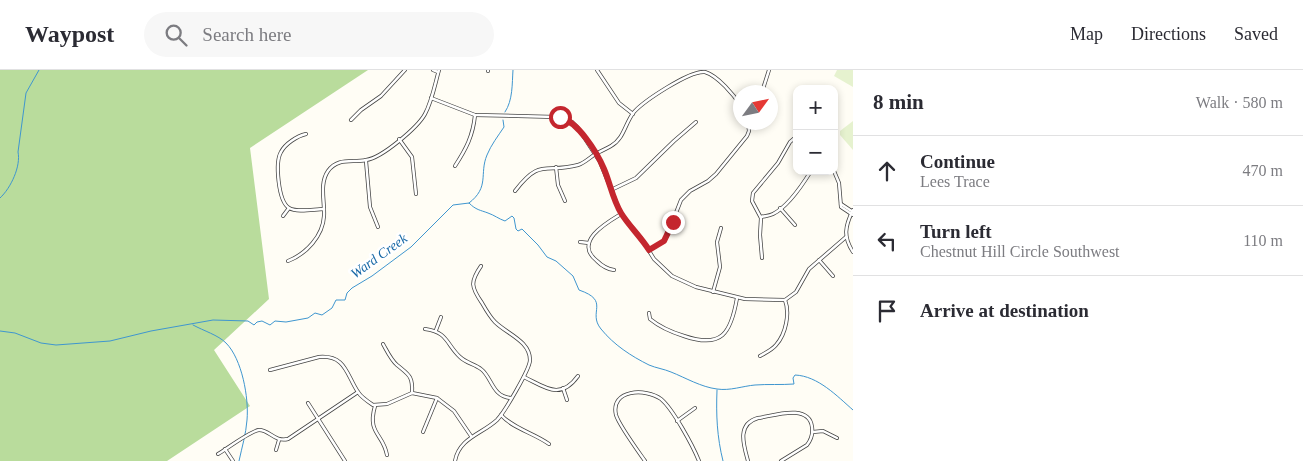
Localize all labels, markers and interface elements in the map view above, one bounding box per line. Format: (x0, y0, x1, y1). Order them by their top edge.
search box (144, 12, 494, 57)
text: Waypost (25, 21, 114, 47)
icon: search (162, 21, 190, 49)
text: Search here (202, 24, 292, 45)
text: Map (1070, 24, 1103, 44)
text: Directions (1131, 24, 1206, 44)
text: Saved (1234, 24, 1278, 44)
north arrow (733, 85, 778, 130)
map controls (793, 85, 838, 175)
button: + (793, 85, 838, 130)
text: 8 min (873, 90, 924, 114)
text: Walk · 580 m (1196, 94, 1283, 111)
route start (549, 106, 572, 129)
button: − (793, 130, 838, 175)
text: Continue (920, 151, 995, 172)
icon: ahead (873, 157, 901, 185)
text: 470 m (1243, 162, 1283, 179)
text: Lees Trace (920, 173, 990, 190)
route end (662, 211, 685, 234)
text: Turn left (920, 221, 992, 242)
icon: left (873, 227, 901, 255)
water label: Ward Creek (348, 230, 411, 281)
text: 110 m (1243, 232, 1283, 249)
text: Chestnut Hill Circle Southwest (920, 243, 1120, 260)
icon: arrive (873, 297, 901, 325)
text: Arrive at destination (920, 300, 1089, 321)

